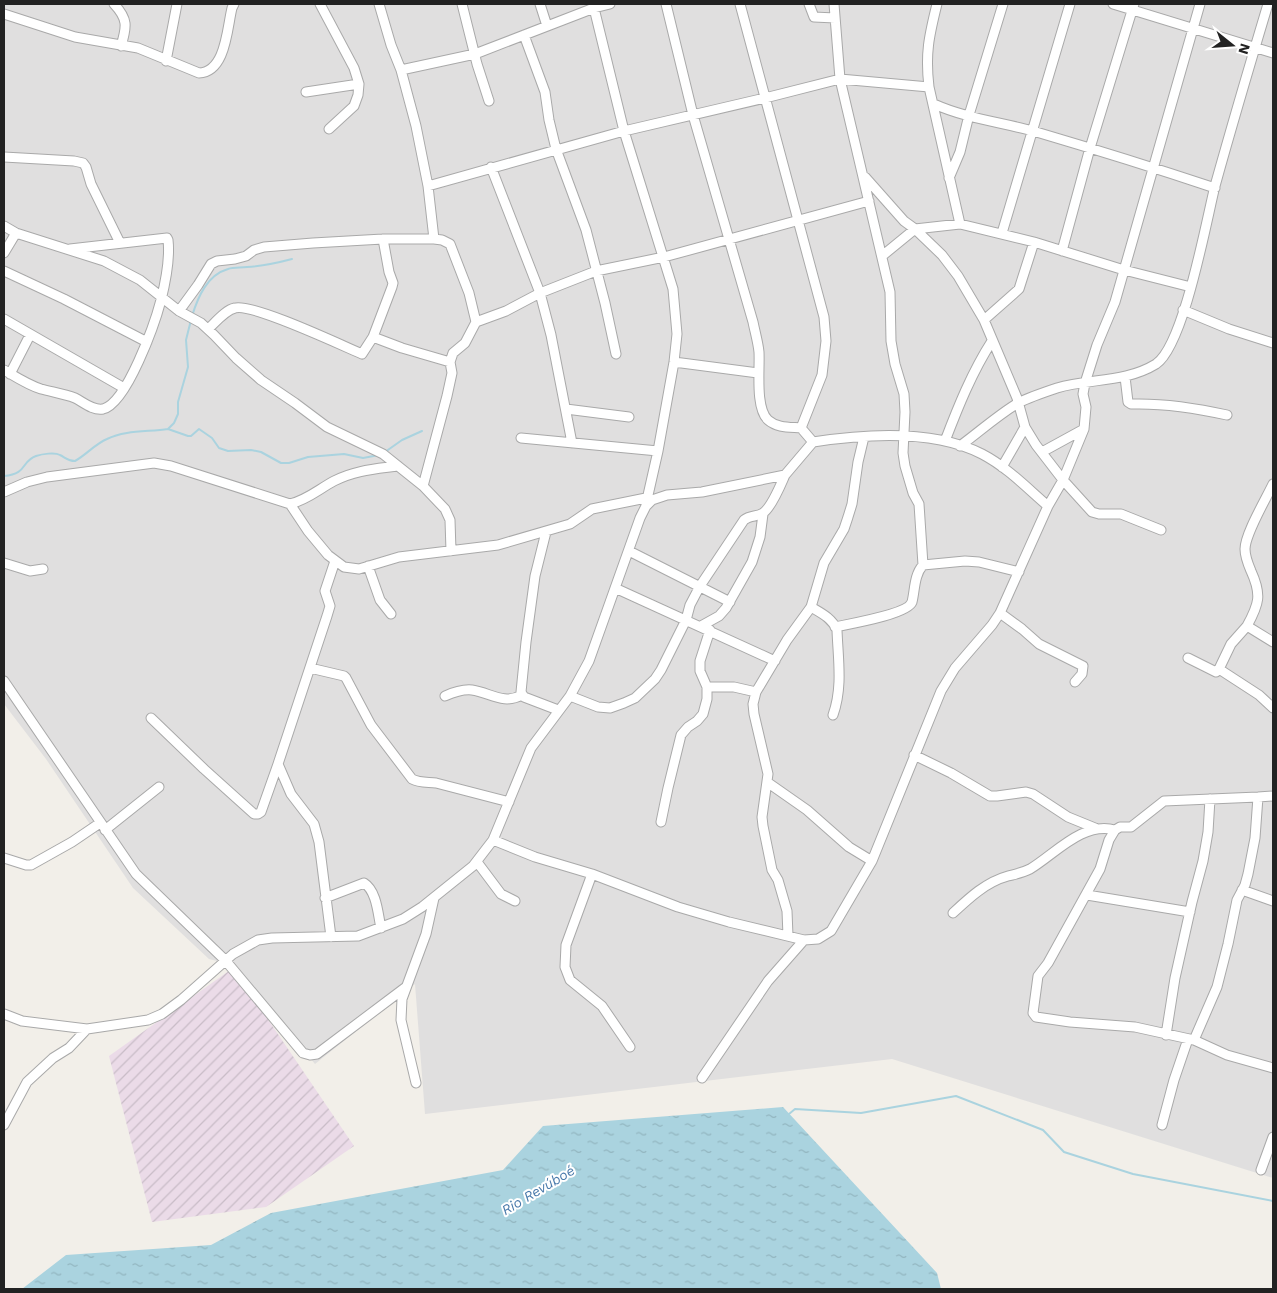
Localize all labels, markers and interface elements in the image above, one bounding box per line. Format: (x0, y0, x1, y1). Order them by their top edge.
north arrow (1207, 20, 1257, 70)
text: N (1235, 42, 1254, 56)
water label: Rio Revúboé (499, 1162, 577, 1218)

